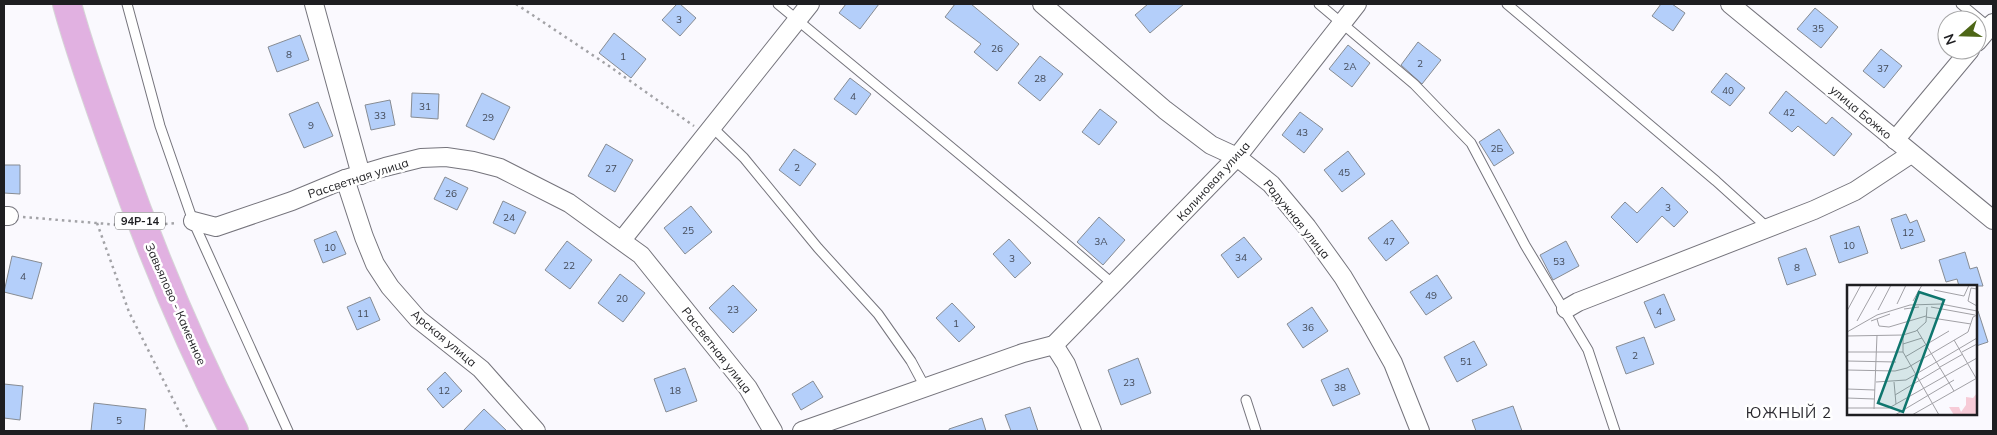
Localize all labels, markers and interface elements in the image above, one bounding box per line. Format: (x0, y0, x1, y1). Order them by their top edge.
north arrow (1937, 10, 1987, 60)
house number: 3 (676, 13, 682, 26)
house number: 35 (1812, 22, 1824, 35)
text: N (1940, 31, 1960, 47)
house number: 26 (991, 42, 1003, 55)
house number: 8 (286, 48, 292, 61)
house number: 1 (620, 50, 626, 63)
house number: 2 (1417, 57, 1423, 70)
house number: 2А (1343, 60, 1357, 73)
house number: 37 (1877, 62, 1889, 75)
house number: 28 (1034, 72, 1046, 85)
street label: улица Божко (1827, 82, 1895, 142)
house number: 40 (1722, 84, 1734, 97)
house number: 4 (850, 90, 856, 103)
house number: 31 (419, 100, 431, 113)
house number: 42 (1783, 106, 1795, 119)
house number: 33 (374, 109, 386, 122)
house number: 29 (482, 111, 494, 124)
house number: 9 (308, 119, 314, 132)
house number: 43 (1296, 126, 1308, 139)
street label: Калиновая улица (1173, 138, 1253, 224)
house number: 2Б (1491, 142, 1504, 155)
street label: Рассветная улица (306, 155, 410, 201)
house number: 2 (794, 161, 800, 174)
house number: 27 (605, 162, 617, 175)
house number: 45 (1338, 166, 1350, 179)
street label: Радужная улица (1260, 176, 1334, 262)
house number: 26 (445, 187, 457, 200)
house number: 3 (1665, 201, 1671, 214)
house number: 24 (503, 211, 515, 224)
road number: 94Р-14 (115, 212, 165, 230)
house number: 25 (682, 224, 694, 237)
house number: 12 (1902, 226, 1914, 239)
house number: 3А (1094, 235, 1108, 248)
house number: 47 (1383, 235, 1395, 248)
house number: 10 (1843, 239, 1855, 252)
street label: Завьялово - Каменное (142, 241, 210, 368)
house number: 10 (324, 241, 336, 254)
house number: 34 (1235, 251, 1247, 264)
house number: 3 (1009, 252, 1015, 265)
house number: 53 (1553, 255, 1565, 268)
house number: 22 (563, 259, 575, 272)
house number: 8 (1794, 261, 1800, 274)
house number: 4 (20, 270, 26, 283)
inset map (1847, 285, 1977, 415)
house number: 49 (1425, 289, 1437, 302)
house number: 20 (616, 292, 628, 305)
house number: 23 (727, 303, 739, 316)
street label: Рассветная улица (679, 304, 755, 396)
house number: 4 (1656, 305, 1662, 318)
street label: Арская улица (408, 306, 480, 370)
house number: 11 (357, 307, 369, 320)
house number: 1 (953, 317, 959, 330)
house number: 36 (1302, 321, 1314, 334)
house number: 2 (1632, 349, 1638, 362)
house number: 51 (1460, 355, 1472, 368)
house number: 23 (1123, 376, 1135, 389)
house number: 38 (1334, 381, 1346, 394)
house number: 12 (438, 384, 450, 397)
house number: 18 (669, 384, 681, 397)
district label: ЮЖНЫЙ 2 (1746, 403, 1832, 422)
house number: 5 (116, 414, 122, 427)

